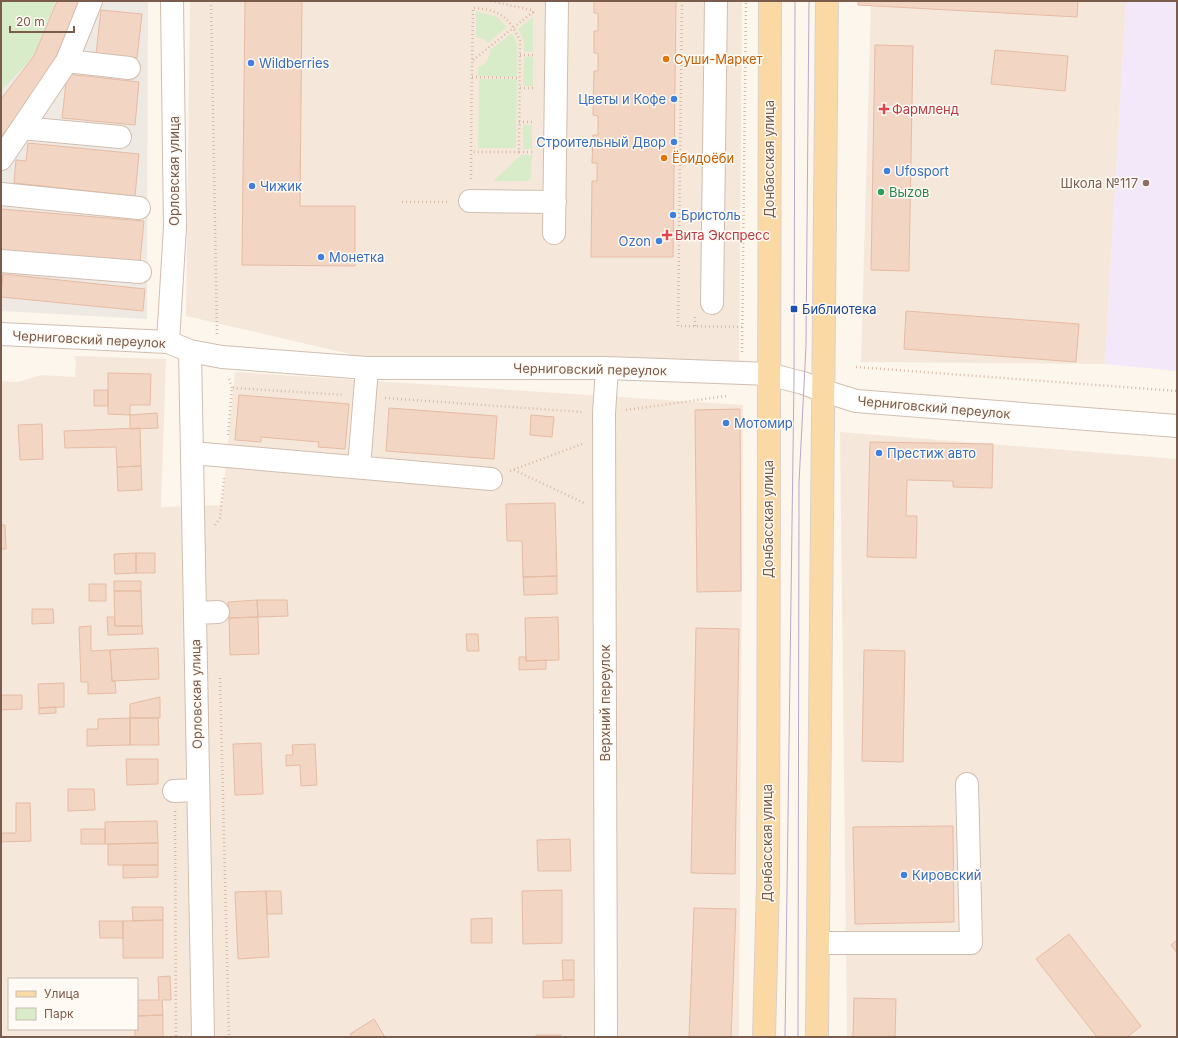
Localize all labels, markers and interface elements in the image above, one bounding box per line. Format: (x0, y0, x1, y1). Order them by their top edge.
scale bar (10, 8, 74, 34)
text: 20 m (16, 14, 45, 29)
place label: Суши-Маркет (674, 51, 763, 67)
marker: Суши-Маркет (661, 54, 671, 64)
place label: Wildberries (259, 55, 330, 71)
marker: Wildberries (246, 58, 256, 68)
place label: Цветы и Кофе (578, 91, 666, 107)
marker: Цветы и Кофе (669, 94, 679, 104)
street label: Донбасская улица (761, 100, 777, 218)
place label: Фармленд (892, 101, 959, 117)
marker: Фармленд (879, 104, 889, 114)
street label: Орловская улица (166, 116, 182, 226)
place label: Строительный Двор (536, 134, 666, 150)
marker: Строительный Двор (669, 137, 679, 147)
place label: Ёбидоёби (672, 150, 734, 166)
marker: Ёбидоёби (659, 153, 669, 163)
place label: Ufosport (895, 163, 949, 179)
marker: Ufosport (882, 166, 892, 176)
place label: Школа №117 (1060, 175, 1138, 191)
place label: Чижик (260, 178, 302, 194)
marker: Школа №117 (1141, 178, 1151, 188)
marker: Чижик (247, 181, 257, 191)
place label: Выzов (889, 184, 929, 200)
marker: Выzов (876, 187, 886, 197)
place label: Бристоль (681, 207, 741, 223)
marker: Бристоль (668, 210, 678, 220)
place label: Вита Экспресс (675, 227, 770, 243)
marker: Вита Экспресс (662, 230, 672, 240)
place label: Ozon (619, 233, 651, 249)
marker: Ozon (654, 236, 664, 246)
place label: Монетка (329, 249, 384, 265)
marker: Монетка (316, 252, 326, 262)
place label: Библиотека (802, 301, 877, 317)
marker: Библиотека (789, 304, 799, 314)
street label: Черниговский переулок (12, 327, 166, 351)
street label: Черниговский переулок (513, 360, 667, 378)
street label: Черниговский переулок (857, 392, 1011, 422)
place label: Мотомир (734, 415, 793, 431)
marker: Мотомир (721, 418, 731, 428)
place label: Престиж авто (887, 445, 976, 461)
marker: Престиж авто (874, 448, 884, 458)
street label: Донбасская улица (760, 460, 776, 578)
street label: Орловская улица (187, 639, 205, 749)
street label: Верхний переулок (597, 644, 613, 762)
street label: Донбасская улица (759, 784, 775, 902)
place label: Кировский (912, 867, 981, 883)
marker: Кировский (899, 870, 909, 880)
legend (8, 978, 138, 1030)
text: Улица (44, 986, 79, 1001)
text: Парк (44, 1006, 74, 1021)

